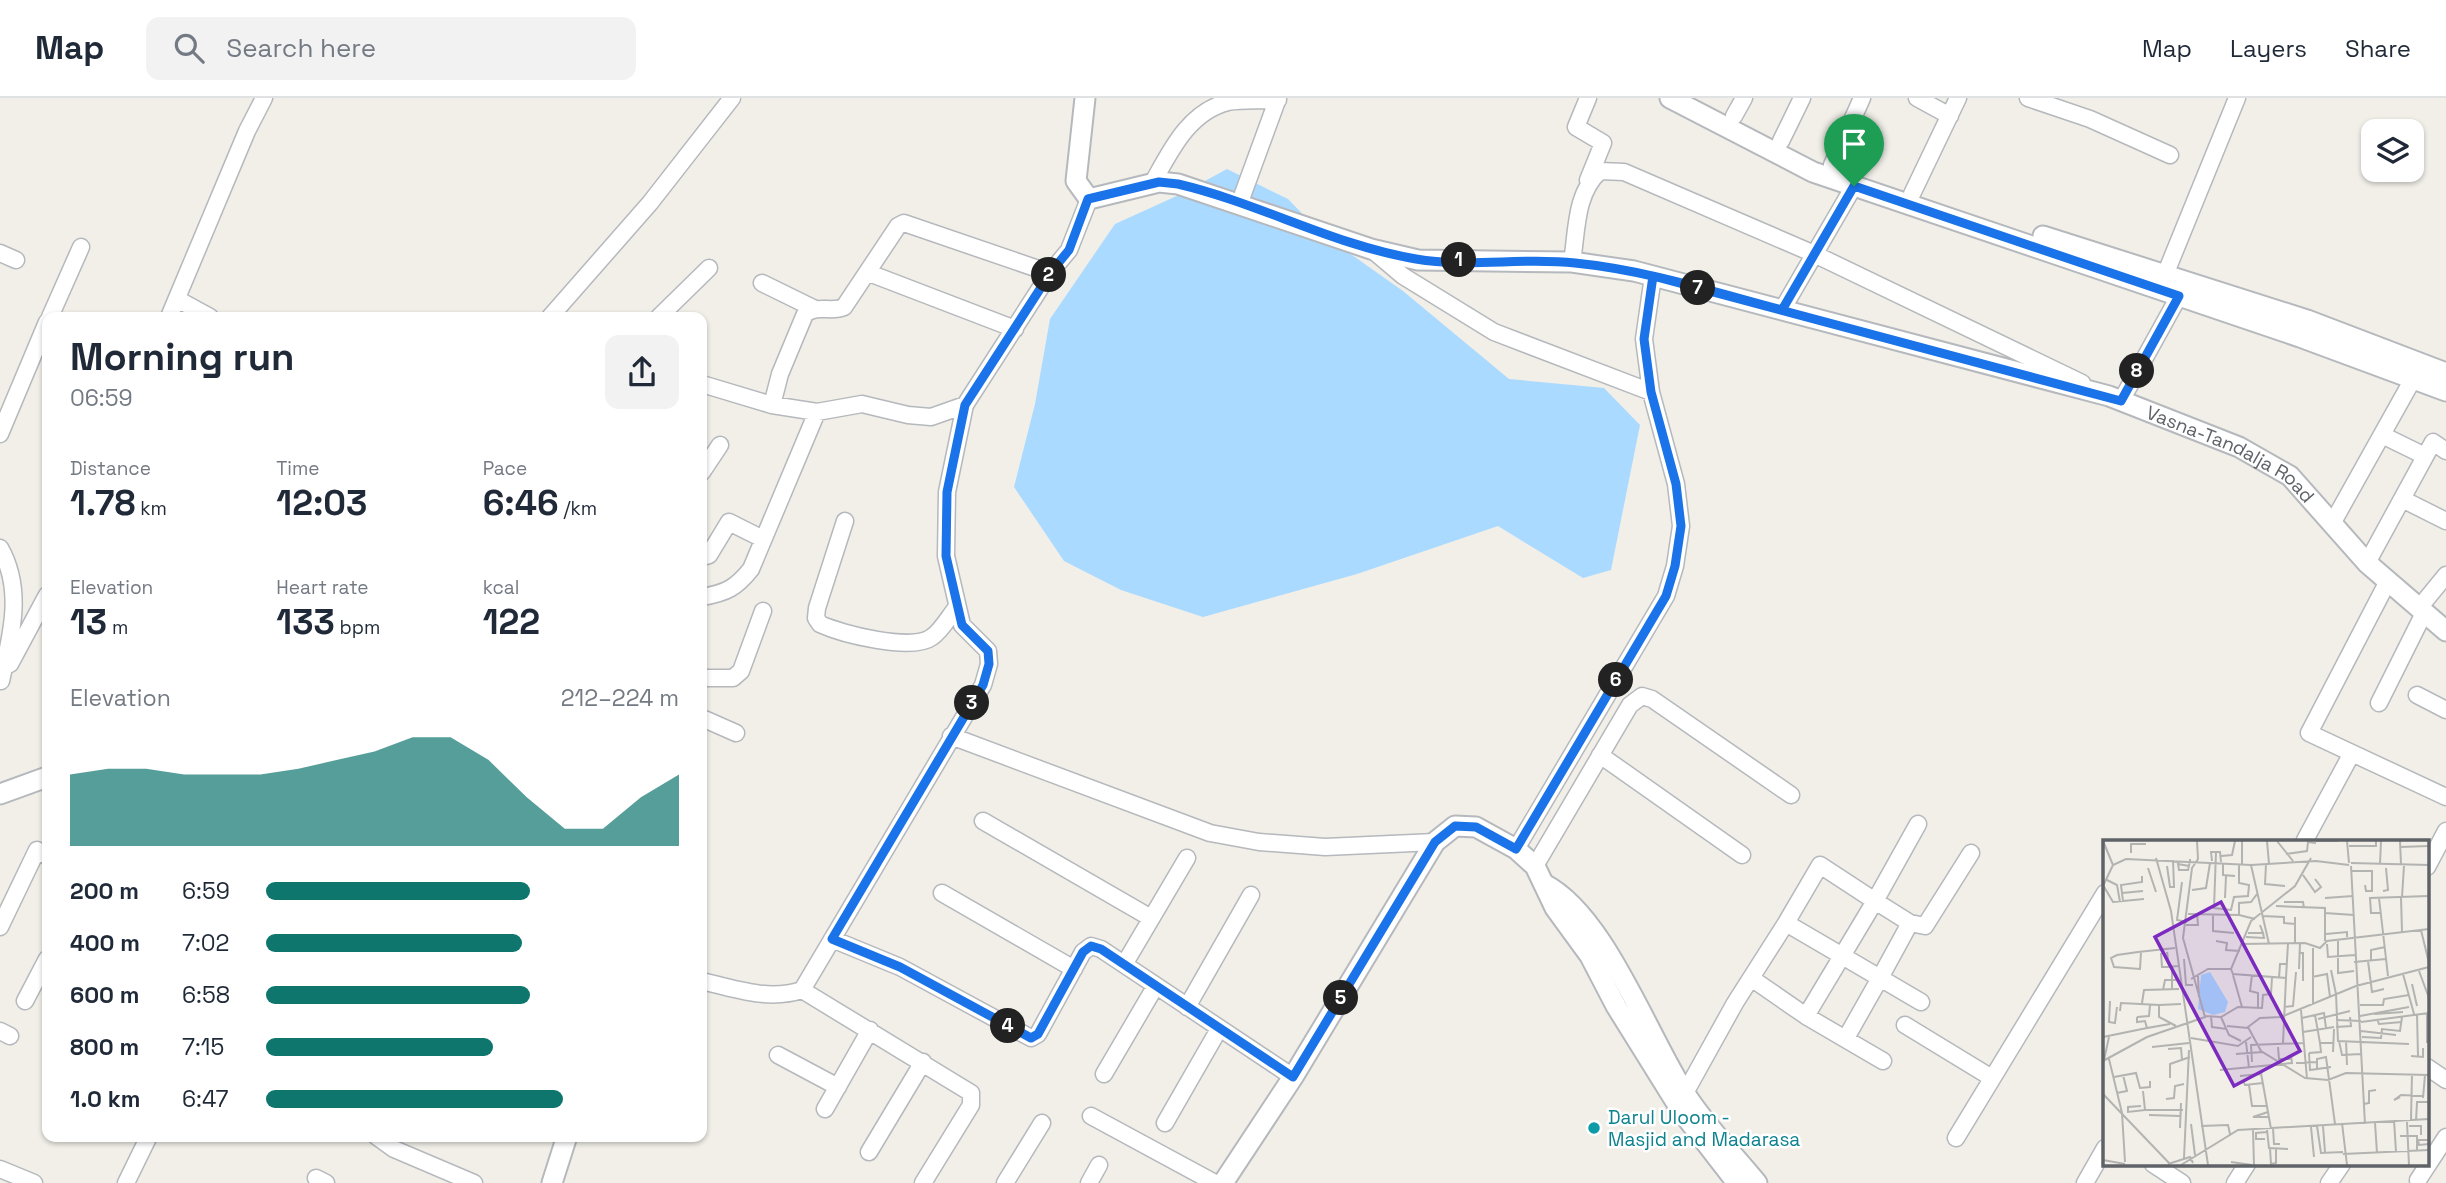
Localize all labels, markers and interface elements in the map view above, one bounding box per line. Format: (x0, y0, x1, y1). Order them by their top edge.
search box (146, 17, 636, 80)
text: Map (35, 27, 104, 69)
icon: search (170, 29, 208, 67)
text: Search here (226, 31, 376, 65)
text: Map (2142, 33, 2192, 64)
text: Layers (2230, 33, 2307, 64)
text: Share (2345, 33, 2411, 64)
pin (1824, 114, 1884, 186)
map controls (2361, 119, 2424, 182)
button: layers (2361, 119, 2424, 182)
icon: arrive (1835, 125, 1873, 163)
pin: 1 (1442, 242, 1476, 278)
text: 1 (1454, 247, 1463, 272)
pin: 2 (1032, 258, 1066, 292)
text: 2 (1043, 262, 1054, 287)
pin: 7 (1680, 270, 1716, 306)
text: 7 (1692, 275, 1703, 300)
text: Morning run (70, 333, 295, 381)
button: share (605, 335, 679, 409)
pin: 8 (2120, 354, 2154, 388)
text: 8 (2131, 358, 2142, 383)
text: 06:59 (70, 383, 133, 413)
street label: Vasna-Tandalja Road (2143, 400, 2320, 508)
text: Distance (70, 456, 151, 481)
text: Time (276, 456, 320, 481)
text: Pace (483, 456, 527, 481)
text: 1.78 (70, 481, 135, 525)
text: 12:03 (276, 481, 367, 525)
text: 6:46 (483, 481, 559, 525)
text: km (135, 496, 167, 521)
text: /km (559, 496, 597, 521)
text: Elevation (70, 575, 153, 600)
text: Heart rate (276, 575, 369, 600)
text: kcal (483, 575, 519, 600)
text: 13 (70, 600, 107, 644)
text: 133 (276, 600, 335, 644)
text: 122 (483, 600, 540, 644)
text: m (107, 615, 128, 640)
text: bpm (335, 615, 380, 640)
pin: 6 (1598, 662, 1634, 698)
text: 6 (1610, 667, 1621, 692)
text: Elevation (70, 683, 171, 713)
text: 212–224 m (561, 683, 679, 713)
pin: 3 (954, 686, 990, 720)
text: 3 (966, 690, 977, 715)
inset map (2103, 840, 2428, 1166)
text: 200 m (70, 876, 139, 906)
text: 6:59 (182, 876, 230, 906)
text: 400 m (70, 928, 140, 958)
text: 7:02 (182, 928, 229, 958)
text: 600 m (70, 980, 140, 1010)
text: 6:58 (182, 980, 230, 1010)
pin: 5 (1324, 981, 1358, 1016)
text: 5 (1335, 985, 1346, 1010)
pin: 4 (990, 1009, 1026, 1044)
text: 4 (1001, 1013, 1014, 1038)
text: 800 m (70, 1032, 139, 1062)
text: 7:15 (182, 1032, 224, 1062)
text: 1.0 km (70, 1084, 140, 1114)
text: 6:47 (182, 1084, 229, 1114)
place label: Darul Uloom - Masjid and Madarasa (1608, 1105, 1800, 1152)
marker: Darul Uloom - Masjid and Madarasa (1586, 1120, 1602, 1136)

